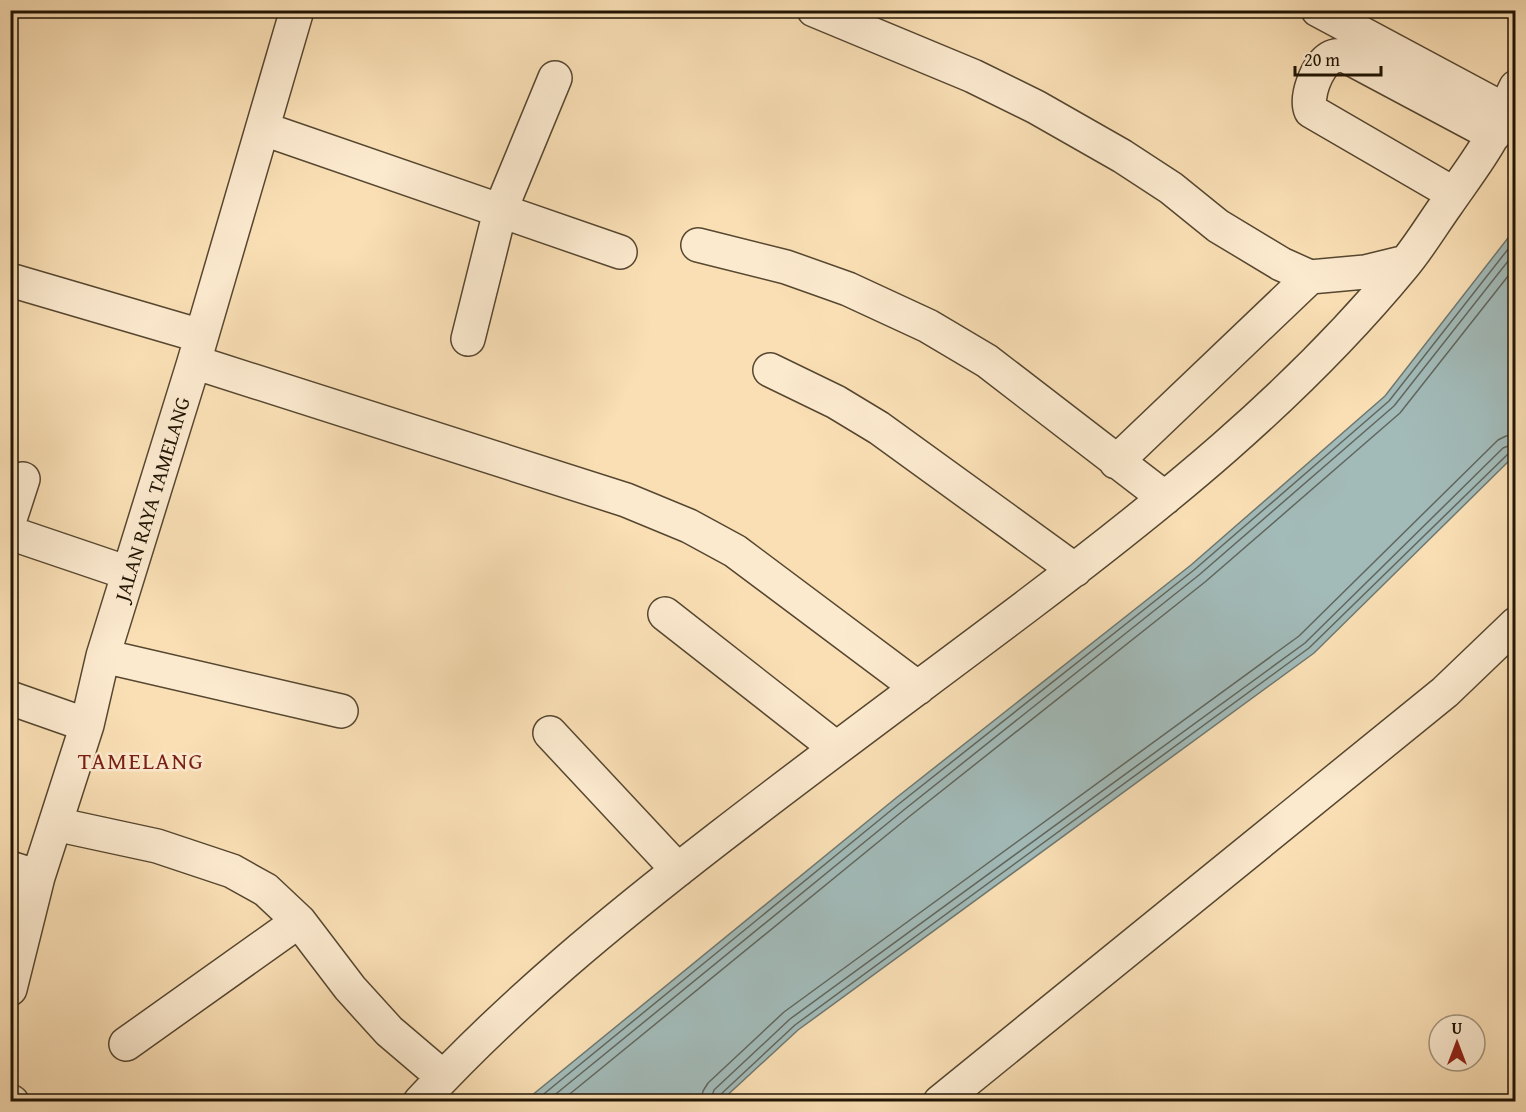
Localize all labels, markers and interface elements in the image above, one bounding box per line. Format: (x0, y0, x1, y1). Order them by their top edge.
scale bar (1295, 39, 1380, 77)
text: 20 m (1304, 46, 1340, 73)
street label: JALAN RAYA TAMELANG (105, 393, 198, 608)
district label: TAMELANG (78, 743, 204, 778)
north arrow (1427, 1013, 1487, 1073)
text: U (1452, 1016, 1463, 1040)

